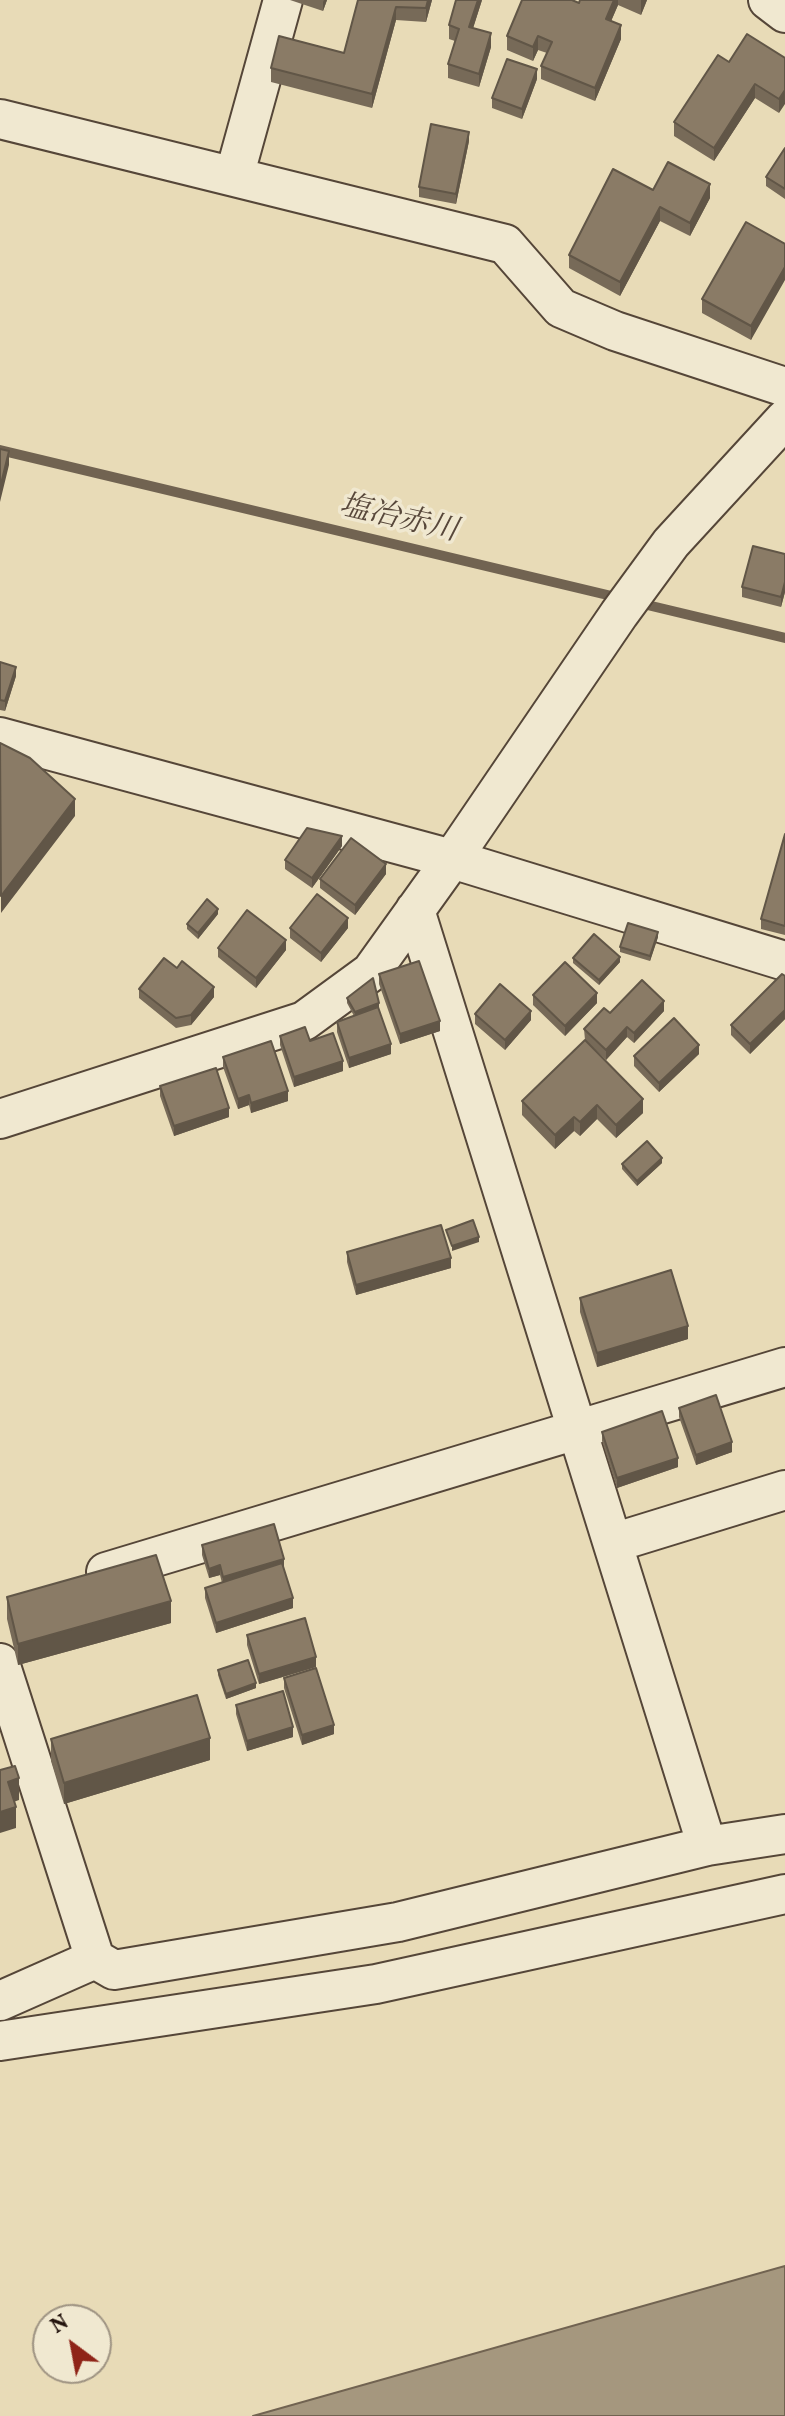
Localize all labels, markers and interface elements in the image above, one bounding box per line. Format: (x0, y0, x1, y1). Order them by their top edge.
water label: 塩冶赤川 (335, 490, 461, 552)
north arrow (32, 2304, 112, 2384)
text: N (45, 2308, 75, 2342)

